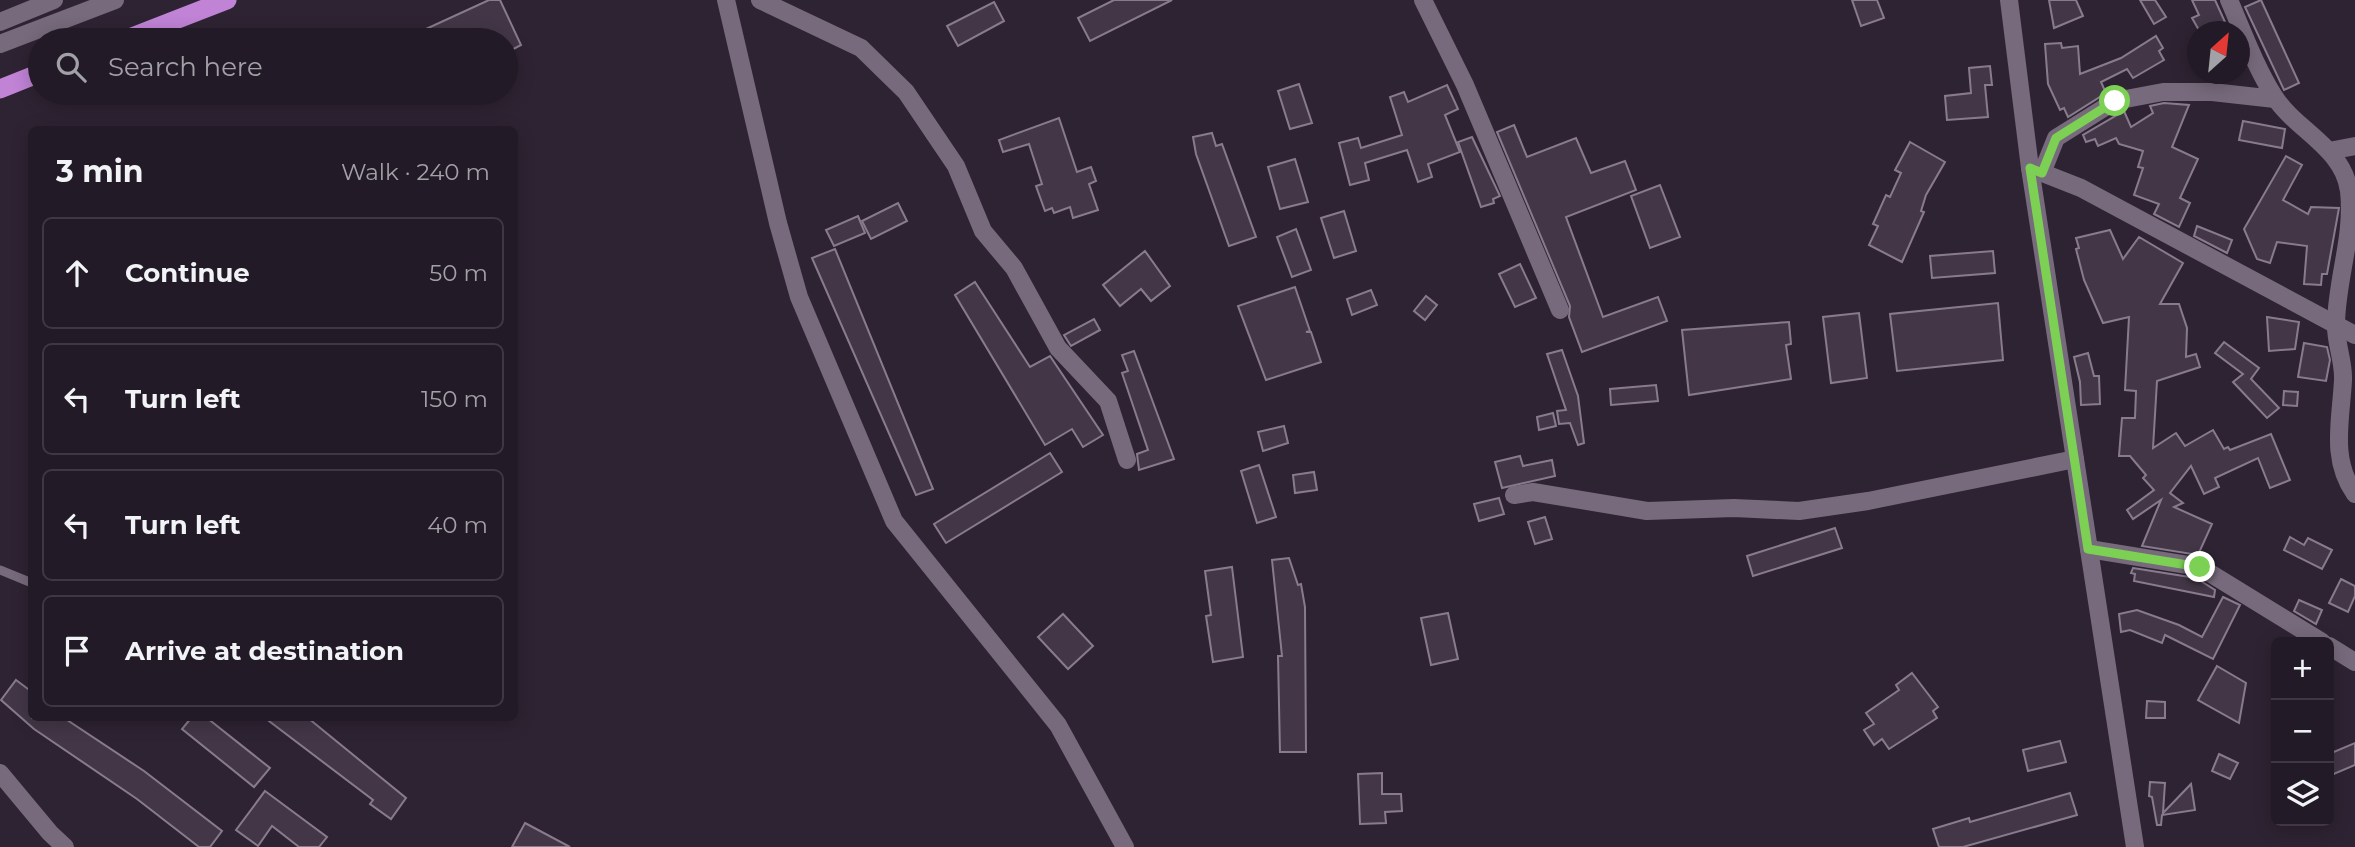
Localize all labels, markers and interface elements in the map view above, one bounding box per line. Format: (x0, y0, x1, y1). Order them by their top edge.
north arrow (2187, 21, 2250, 84)
search box (28, 28, 518, 105)
icon: search (52, 48, 90, 86)
text: Search here (108, 51, 263, 83)
route start (2099, 85, 2130, 116)
text: 3 min (56, 153, 143, 190)
text: Walk · 240 m (341, 158, 490, 186)
icon: ahead (58, 254, 96, 292)
text: Continue (125, 257, 250, 289)
text: 50 m (429, 259, 488, 287)
icon: left (58, 380, 96, 418)
text: Turn left (125, 383, 241, 415)
text: 150 m (421, 385, 488, 413)
icon: left (58, 506, 96, 544)
text: Turn left (125, 509, 241, 541)
text: 40 m (427, 511, 488, 539)
route end (2184, 551, 2215, 582)
icon: arrive (58, 632, 96, 670)
text: Arrive at destination (125, 635, 404, 667)
map controls (2271, 637, 2334, 826)
button: + (2271, 637, 2334, 700)
button: − (2271, 700, 2334, 763)
button: layers (2271, 763, 2334, 826)

